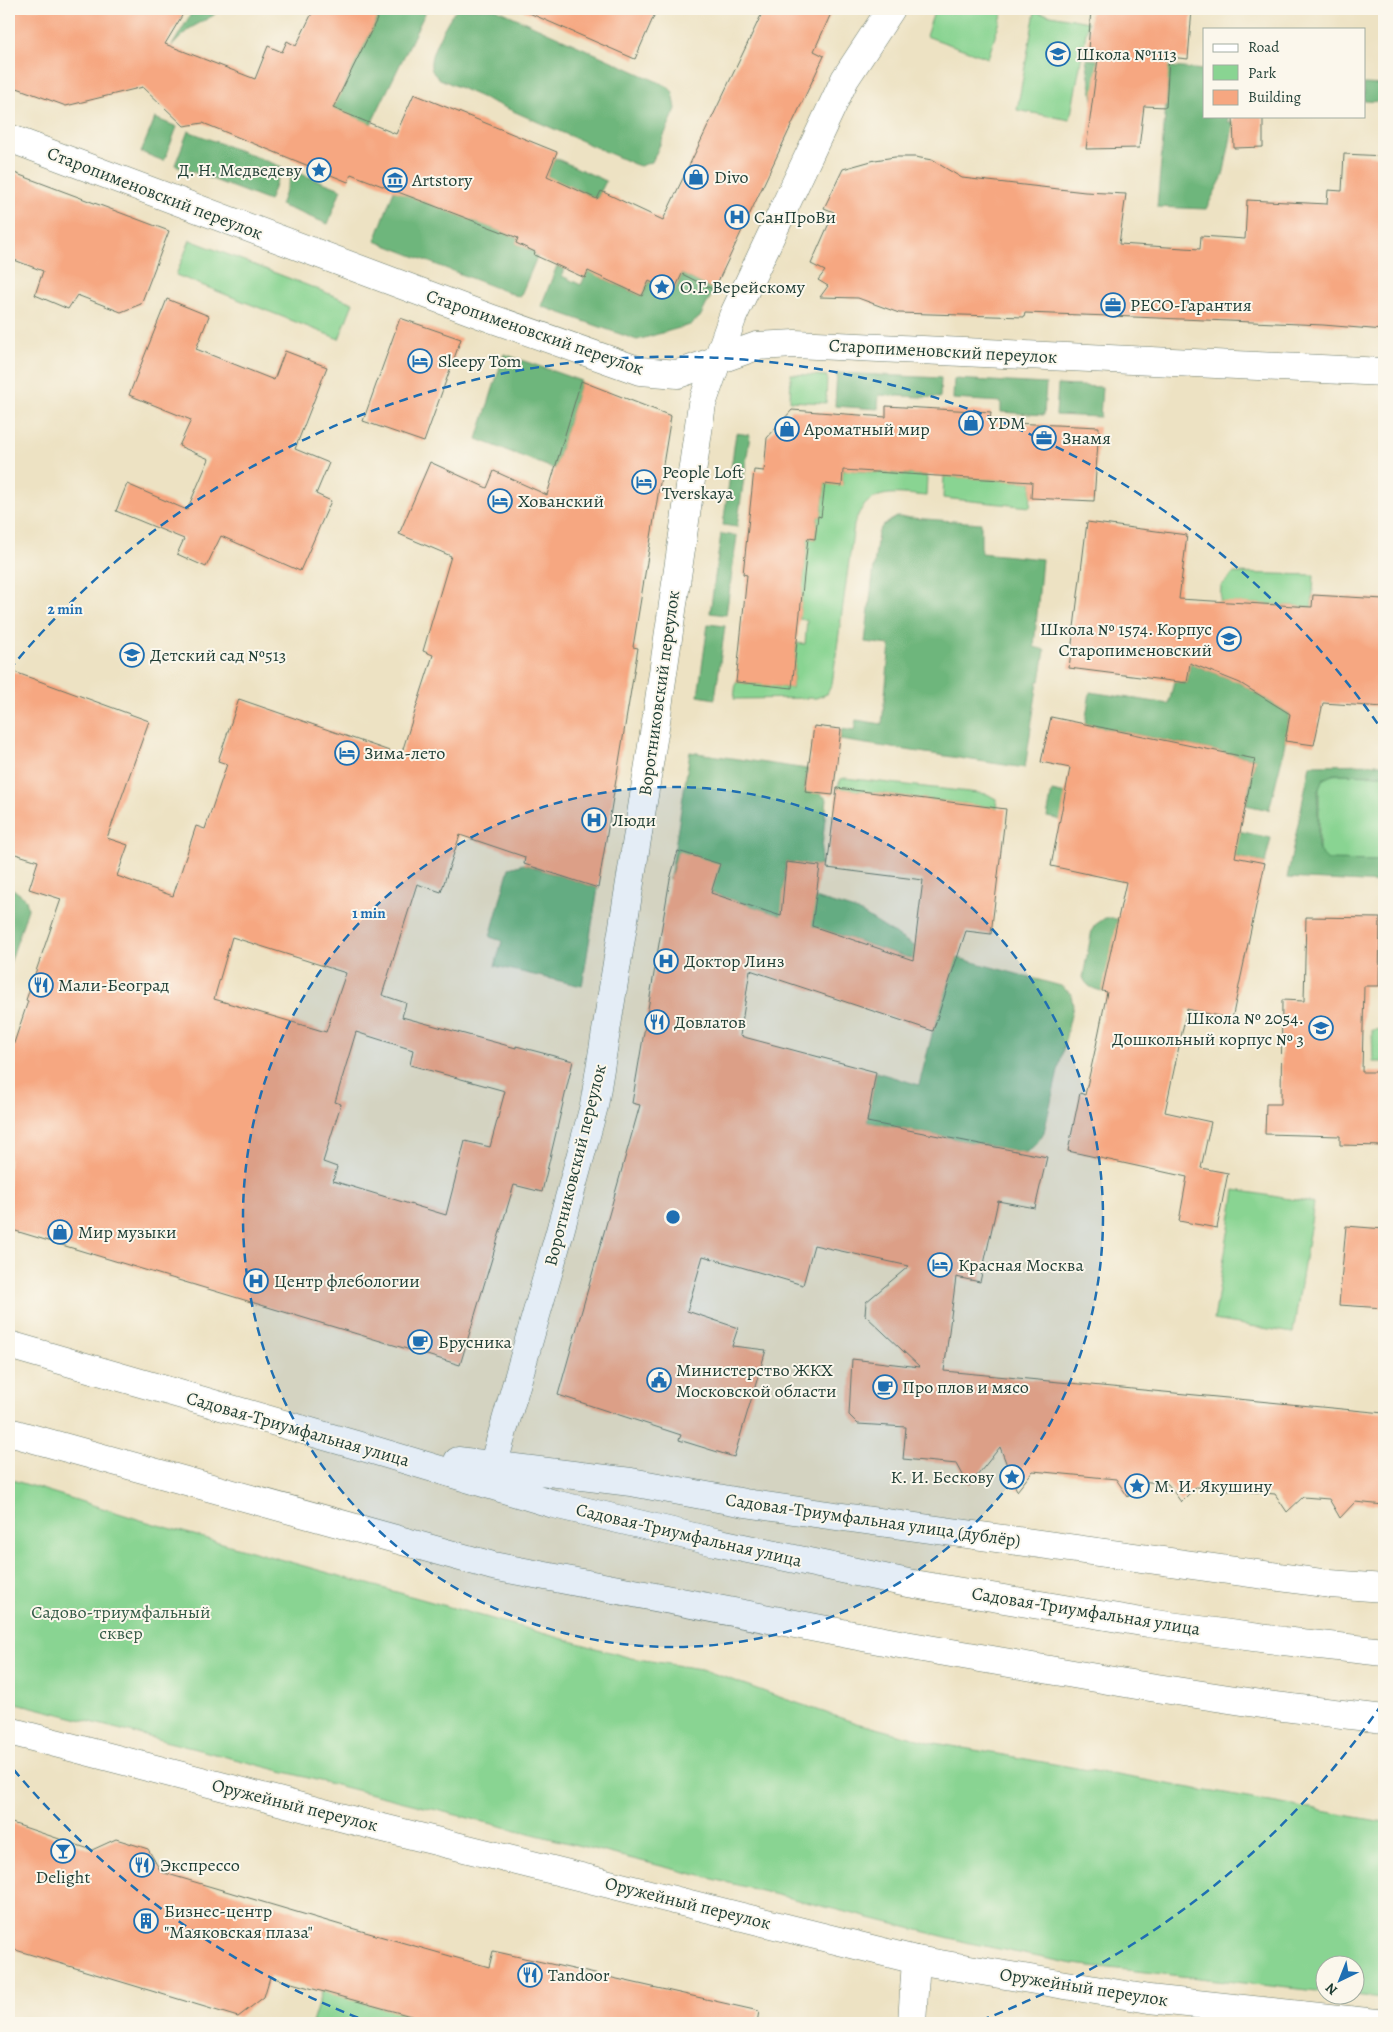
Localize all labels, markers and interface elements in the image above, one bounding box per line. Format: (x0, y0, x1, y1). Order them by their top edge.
legend (1203, 28, 1366, 118)
text: Road (1248, 37, 1280, 57)
school or university icon: Школа №1113 (1045, 41, 1071, 67)
place label: Школа №1113 (1076, 42, 1177, 66)
text: Park (1248, 63, 1277, 83)
text: Building (1248, 87, 1301, 107)
street label: Старопименовский переулок (44, 141, 266, 245)
place icon: Д. Н. Медведеву (306, 157, 332, 183)
place label: Д. Н. Медведеву (178, 158, 303, 182)
shop icon: Divo (683, 164, 709, 190)
place label: Divo (714, 165, 748, 189)
museum icon: Artstory (382, 167, 408, 193)
place label: Artstory (411, 168, 473, 192)
hospital icon: СанПроВи (724, 204, 750, 230)
place label: СанПроВи (754, 205, 836, 229)
place icon: О.Г. Верейскому (649, 274, 675, 300)
place label: О.Г. Верейскому (680, 275, 806, 299)
street label: Старопименовский переулок (423, 283, 647, 381)
office icon: РЕСО-Гарантия (1100, 292, 1126, 318)
place label: РЕСО-Гарантия (1130, 293, 1252, 317)
street label: Старопименовский переулок (828, 333, 1058, 369)
hotel icon: Sleepy Tom (407, 348, 433, 374)
place label: Sleepy Tom (438, 349, 521, 373)
shop icon: YDM (958, 410, 984, 436)
place label: YDM (987, 411, 1026, 435)
shop icon: Ароматный мир (774, 416, 800, 442)
place label: Ароматный мир (803, 417, 930, 441)
office icon: Знамя (1031, 425, 1057, 451)
place label: Знамя (1062, 426, 1111, 450)
place label: People Loft Tverskaya (662, 460, 744, 505)
hotel icon: People Loft Tverskaya (631, 469, 657, 495)
hotel icon: Хованский (487, 488, 513, 514)
place label: Хованский (518, 489, 604, 513)
street label: Воротниковский переулок (633, 589, 685, 797)
text: 2 min (47, 599, 83, 619)
place label: Школа № 1574. Корпус Старопименовский (1040, 617, 1212, 662)
school or university icon: Школа № 1574. Корпус Старопименовский (1216, 626, 1242, 652)
school or university icon: Детский сад №513 (119, 642, 145, 668)
place label: Детский сад №513 (150, 643, 286, 667)
hotel icon: Зима-лето (334, 740, 360, 766)
place label: Зима-лето (364, 741, 445, 765)
hospital icon: Люди (581, 807, 607, 833)
place label: Люди (612, 808, 656, 832)
text: 1 min (352, 903, 386, 923)
hospital icon: Доктор Линз (653, 948, 679, 974)
place label: Доктор Линз (684, 949, 784, 973)
restaurant icon: Мали-Београд (28, 972, 54, 998)
place label: Мали-Београд (58, 973, 169, 997)
place label: Школа № 2054. Дошкольный корпус № 3 (1112, 1006, 1304, 1051)
restaurant icon: Довлатов (644, 1009, 670, 1035)
place label: Довлатов (674, 1010, 746, 1034)
school or university icon: Школа № 2054. Дошкольный корпус № 3 (1308, 1015, 1334, 1041)
street label: Воротниковский переулок (538, 1061, 612, 1269)
centre of rings (664, 1208, 682, 1226)
shop icon: Мир музыки (47, 1219, 73, 1245)
place label: Мир музыки (78, 1220, 176, 1244)
hotel icon: Красная Москва (927, 1252, 953, 1278)
place label: Красная Москва (958, 1253, 1084, 1277)
hospital icon: Центр флебологии (243, 1268, 269, 1294)
place label: Центр флебологии (274, 1269, 420, 1293)
cafe icon: Брусника (407, 1329, 433, 1355)
place label: Брусника (438, 1330, 513, 1354)
place label: Министерство ЖКХ Московской области (676, 1358, 837, 1403)
public building icon: Министерство ЖКХ Московской области (646, 1367, 672, 1393)
cafe icon: Про плов и мясо (872, 1374, 898, 1400)
place label: Про плов и мясо (902, 1375, 1029, 1399)
street label: Садовая-Триумфальная улица (184, 1386, 413, 1473)
place icon: К. И. Бескову (999, 1464, 1025, 1490)
place label: К. И. Бескову (891, 1465, 995, 1489)
place icon: М. И. Якушину (1124, 1473, 1150, 1499)
place label: М. И. Якушину (1154, 1474, 1273, 1498)
street label: Садовая-Триумфальная улица (дублёр) (724, 1487, 1022, 1553)
street label: Садовая-Триумфальная улица (574, 1497, 805, 1573)
street label: Садовая-Триумфальная улица (970, 1581, 1203, 1641)
park label: Садово-триумфальный сквер (31, 1600, 211, 1645)
street label: Оружейный переулок (210, 1773, 380, 1837)
bar icon: Delight (50, 1838, 76, 1864)
restaurant icon: Экспрессо (129, 1852, 155, 1878)
place label: Экспрессо (160, 1853, 240, 1877)
place label: Delight (36, 1865, 90, 1889)
street label: Оружейный переулок (603, 1871, 773, 1935)
place label: Бизнес-центр "Маяковская плаза" (164, 1899, 313, 1944)
building icon: Бизнес-центр "Маяковская плаза" (133, 1908, 159, 1934)
north arrow (1316, 1954, 1366, 2004)
restaurant icon: Tandoor (517, 1962, 543, 1988)
street label: Оружейный переулок (998, 1962, 1170, 2012)
place label: Tandoor (548, 1963, 610, 1987)
text: N (1321, 1979, 1342, 2000)

